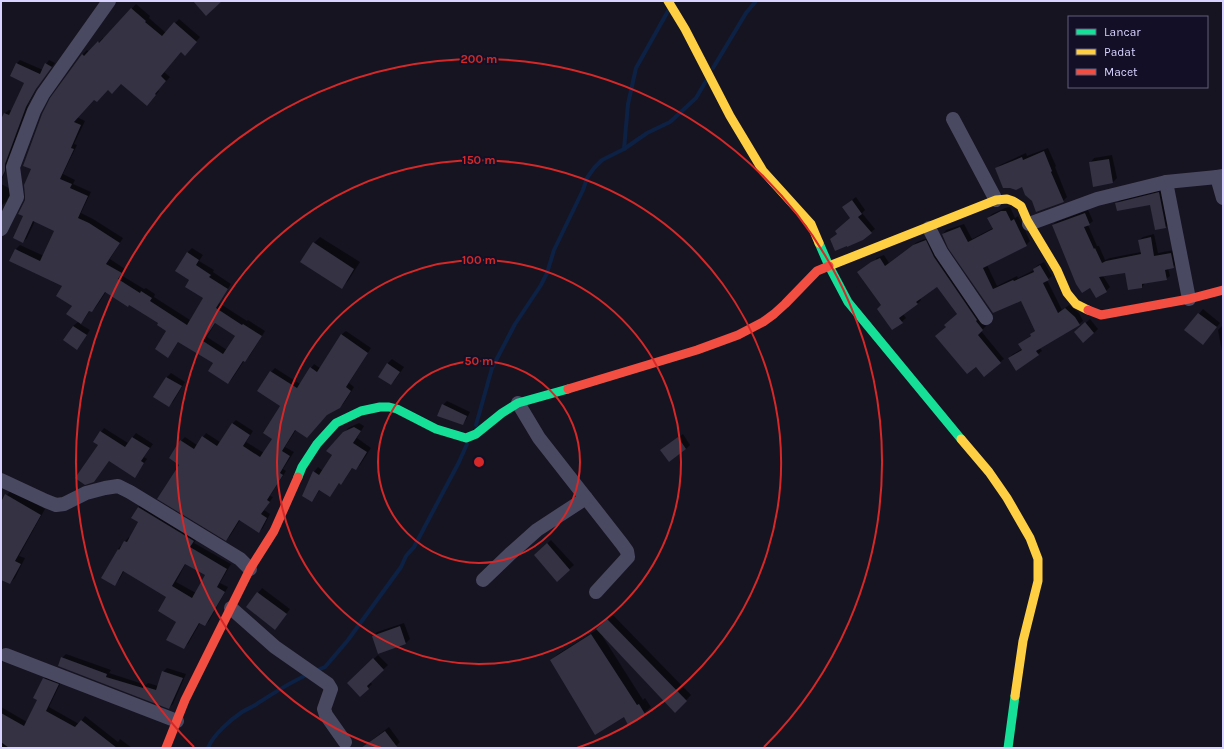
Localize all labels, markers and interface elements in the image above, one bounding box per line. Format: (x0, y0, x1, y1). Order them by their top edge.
legend (1068, 16, 1208, 88)
text: Lancar (1104, 25, 1141, 39)
text: Padat (1104, 45, 1136, 59)
text: 200 m (461, 52, 497, 66)
text: Macet (1104, 65, 1138, 79)
text: 150 m (462, 153, 496, 167)
text: 100 m (462, 253, 496, 267)
text: 50 m (465, 354, 494, 368)
centre of rings (472, 455, 486, 469)

